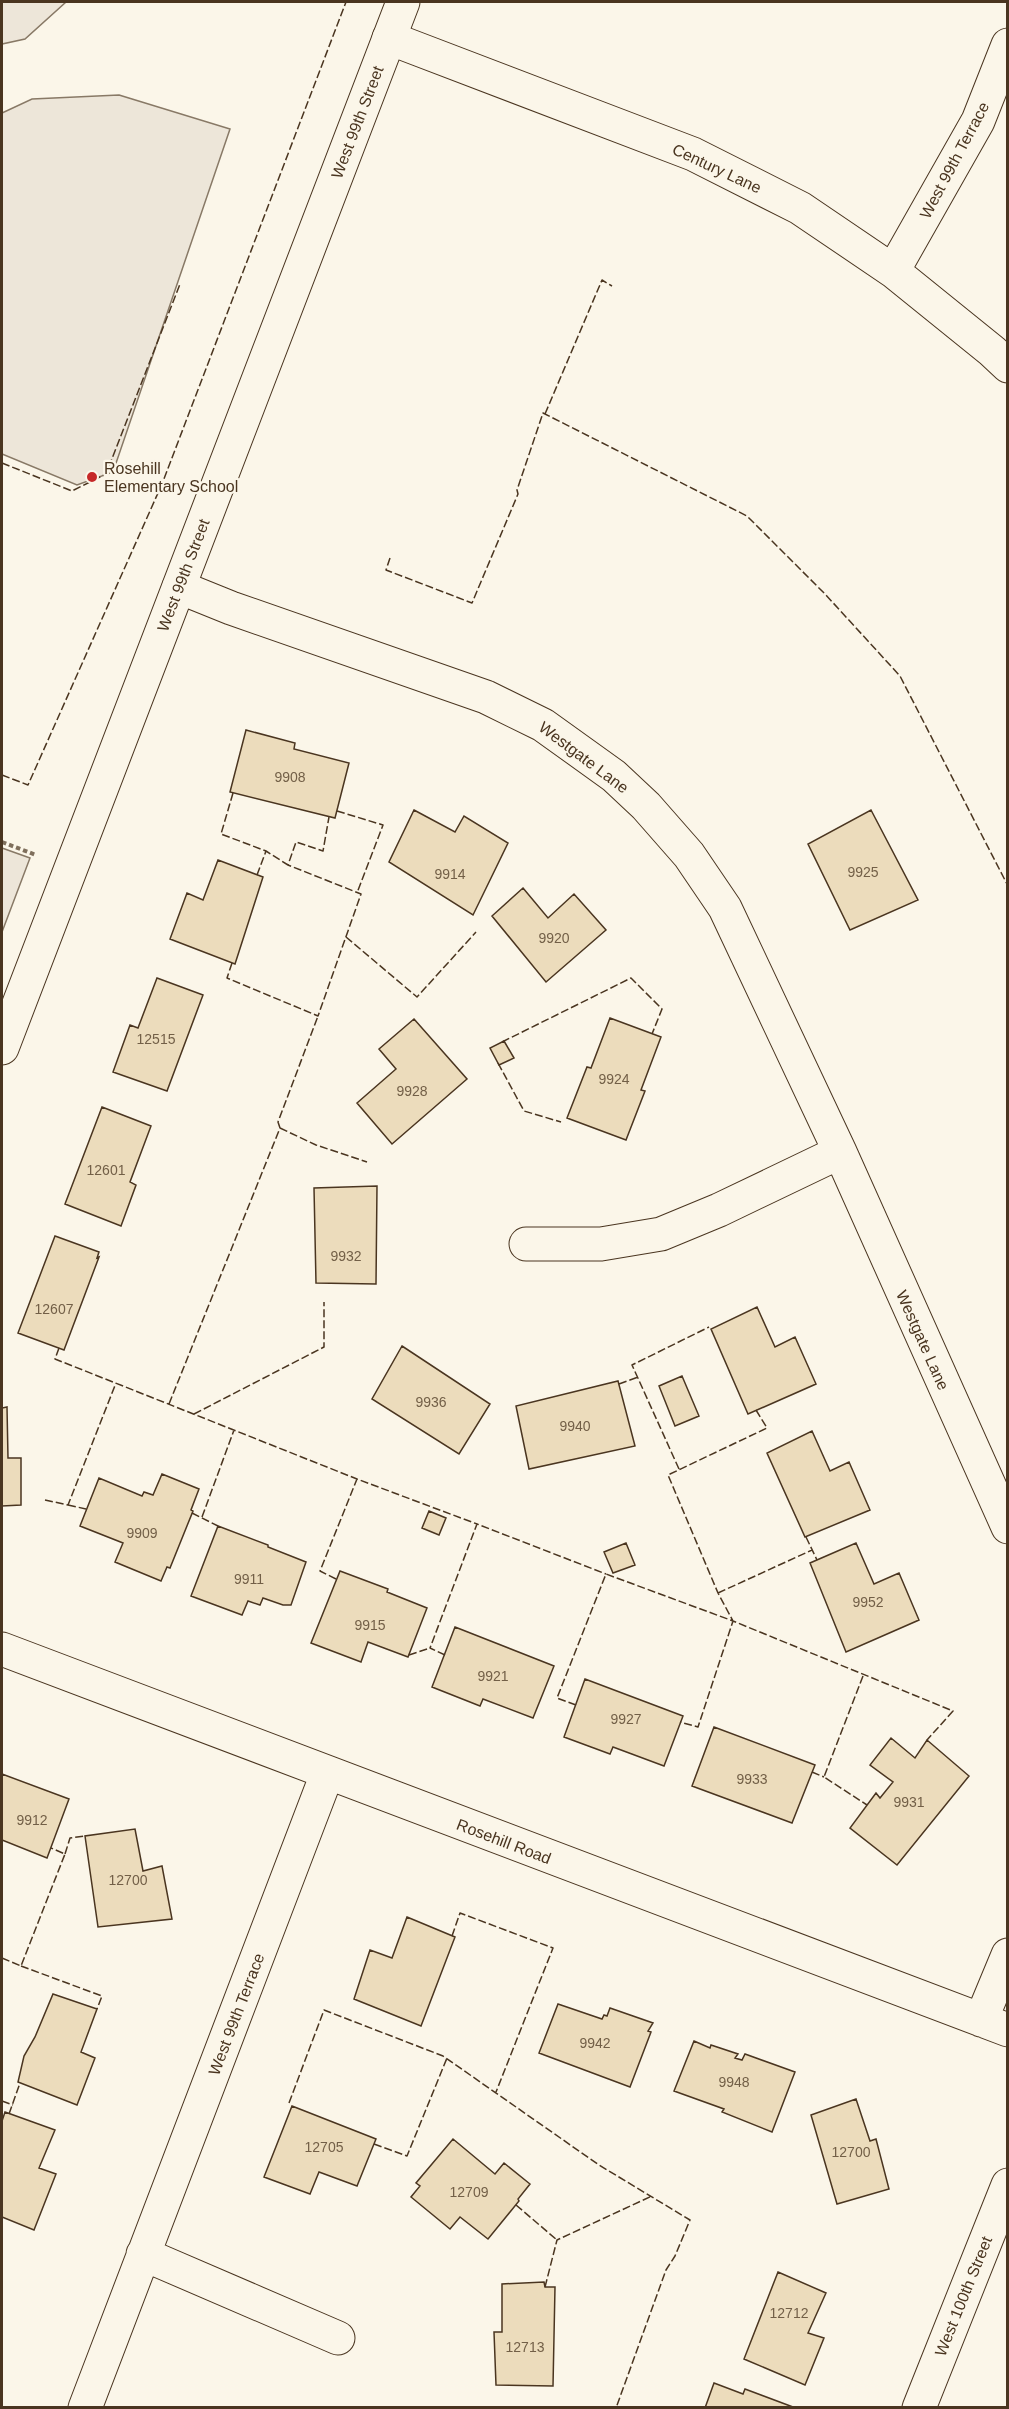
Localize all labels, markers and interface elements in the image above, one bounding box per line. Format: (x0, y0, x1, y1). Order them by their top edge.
street label: West 99th Street (328, 63, 387, 181)
street label: West 99th Terrace (917, 99, 992, 221)
street label: Century Lane (670, 140, 764, 196)
place label: Rosehill Elementary School (104, 460, 238, 495)
marker: Rosehill Elementary School (85, 470, 99, 484)
street label: West 99th Street (154, 516, 213, 634)
street label: Westgate Lane (536, 718, 632, 797)
house number: 9908 (274, 769, 306, 785)
house number: 9925 (847, 864, 879, 880)
house number: 9914 (434, 866, 466, 882)
house number: 9920 (538, 930, 570, 946)
house number: 12515 (137, 1031, 176, 1047)
house number: 9924 (598, 1071, 630, 1087)
house number: 9928 (396, 1083, 428, 1099)
house number: 12601 (87, 1162, 126, 1178)
house number: 9932 (330, 1248, 362, 1264)
street label: Westgate Lane (893, 1288, 952, 1393)
house number: 12607 (35, 1301, 74, 1317)
house number: 9936 (415, 1394, 447, 1410)
house number: 9940 (559, 1418, 591, 1434)
house number: 9909 (126, 1525, 158, 1541)
house number: 9911 (234, 1571, 264, 1587)
house number: 9952 (852, 1594, 884, 1610)
house number: 9915 (354, 1617, 386, 1633)
house number: 9921 (477, 1668, 509, 1684)
house number: 9927 (610, 1711, 642, 1727)
house number: 9933 (736, 1771, 768, 1787)
house number: 9931 (893, 1794, 925, 1810)
house number: 9912 (16, 1812, 48, 1828)
street label: Rosehill Road (454, 1816, 553, 1867)
house number: 12700 (109, 1872, 148, 1888)
street label: West 99th Terrace (205, 1951, 268, 2078)
house number: 9942 (579, 2035, 611, 2051)
house number: 9948 (718, 2074, 750, 2090)
house number: 12705 (305, 2139, 344, 2155)
house number: 12700 (832, 2144, 871, 2160)
house number: 12709 (450, 2184, 489, 2200)
street label: West 100th Street (932, 2233, 995, 2359)
house number: 12712 (770, 2305, 809, 2321)
house number: 12713 (506, 2339, 545, 2355)

